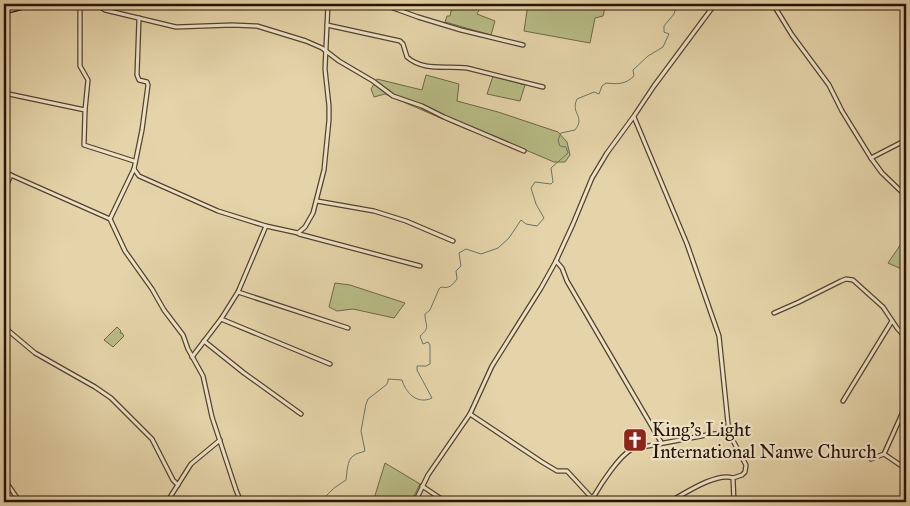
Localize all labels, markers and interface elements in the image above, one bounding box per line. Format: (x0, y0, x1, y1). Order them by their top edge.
place label: King's Light International Nanwe Church (652, 418, 877, 463)
church icon: King's Light International Nanwe Church (622, 427, 648, 453)

